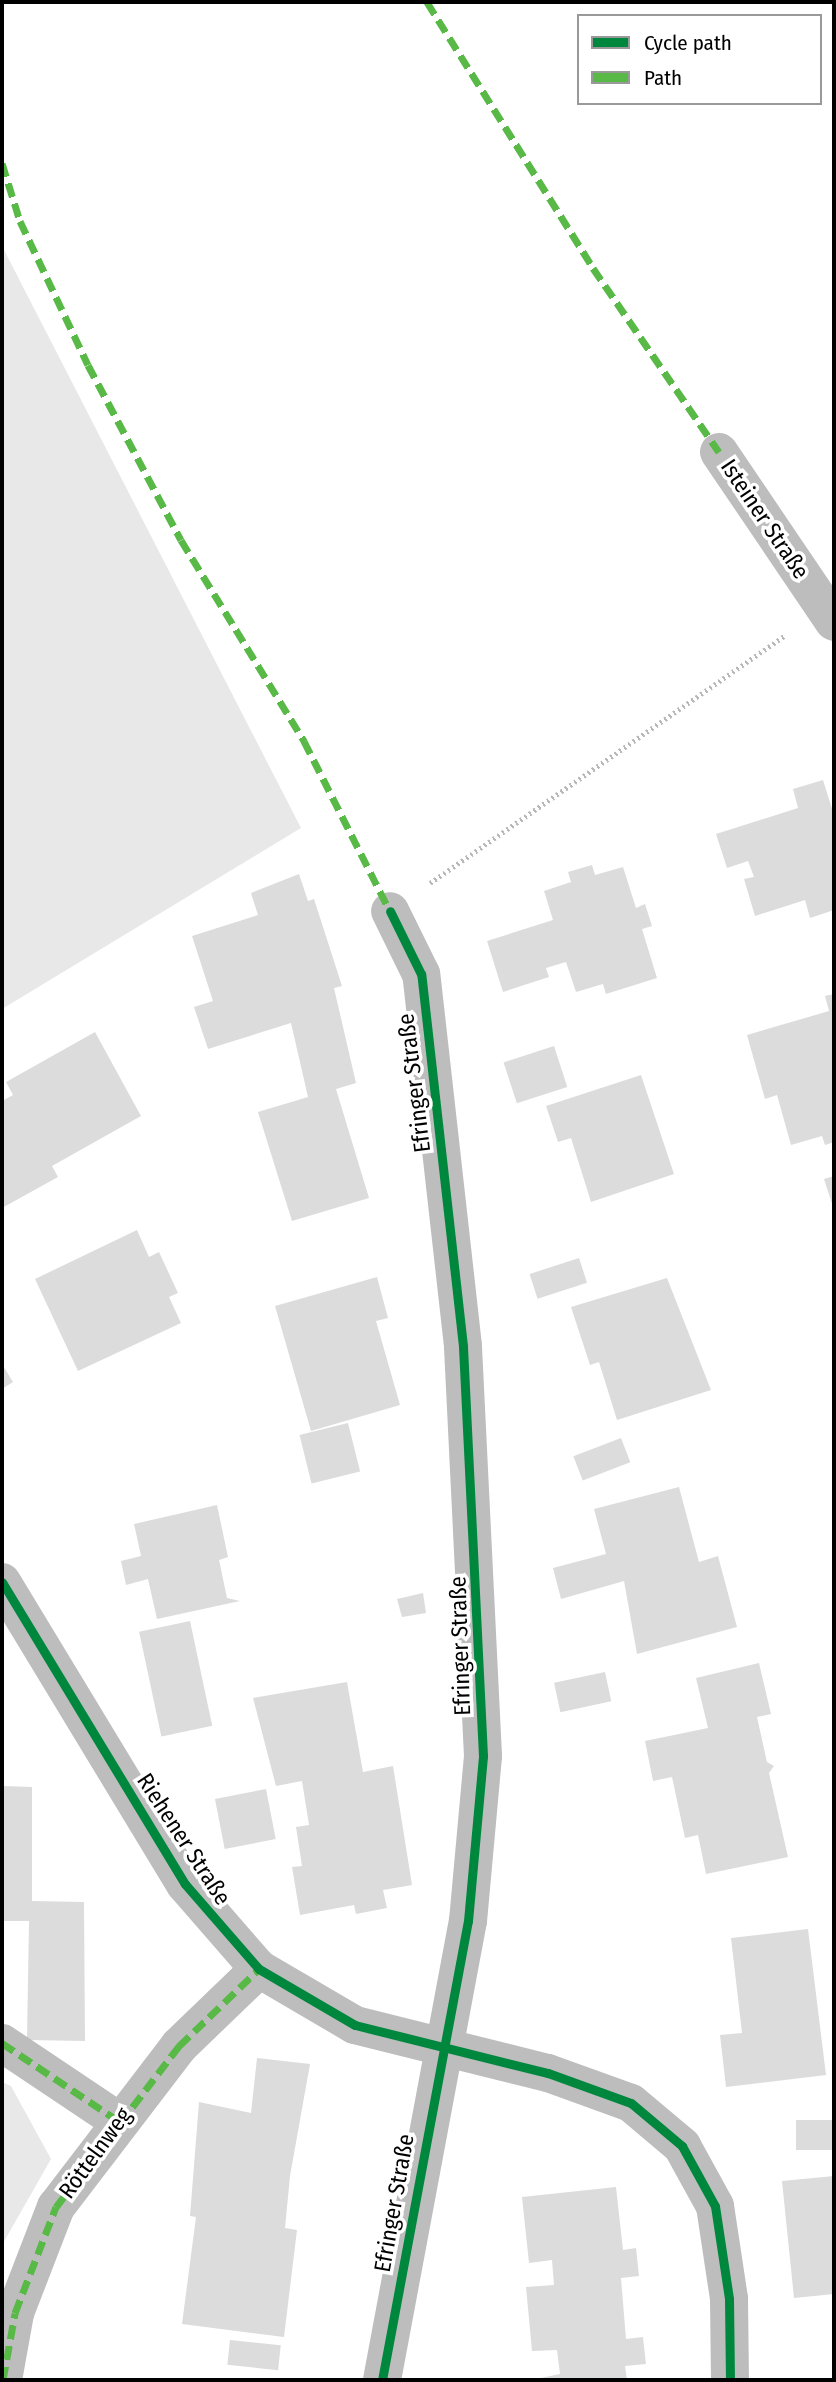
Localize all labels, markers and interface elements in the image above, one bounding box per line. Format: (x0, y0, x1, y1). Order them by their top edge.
legend (577, 14, 822, 105)
text: Cycle path (644, 30, 732, 56)
text: Path (644, 65, 682, 91)
street label: Isteiner Straße (715, 454, 815, 584)
street label: Efringer Straße (392, 1012, 436, 1154)
street label: Efringer Straße (444, 1576, 476, 1716)
street label: Riehener Straße (131, 1768, 237, 1910)
street label: Röttelnweg (53, 2102, 137, 2204)
street label: Efringer Straße (368, 2132, 420, 2274)

